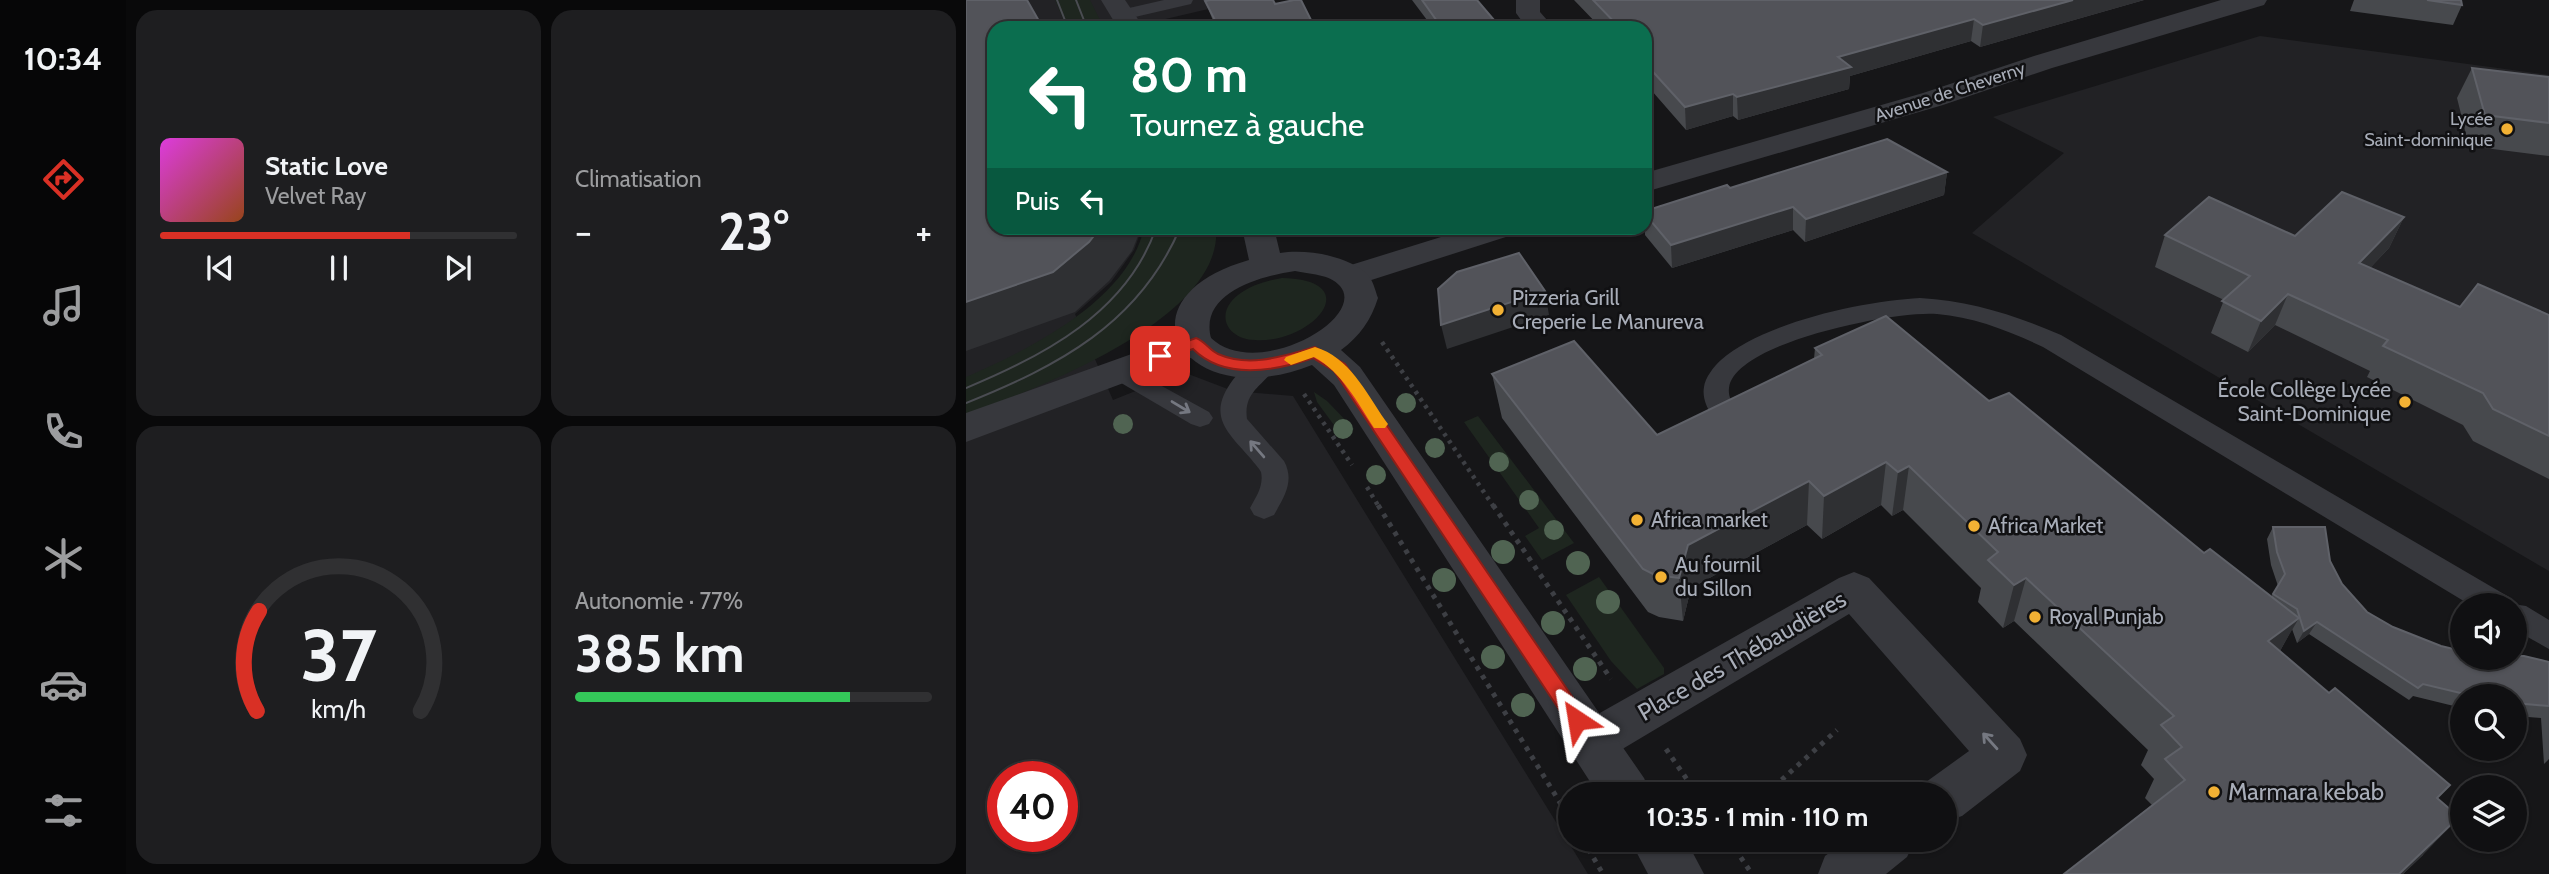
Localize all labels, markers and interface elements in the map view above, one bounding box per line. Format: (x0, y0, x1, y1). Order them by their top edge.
text: 10:34 (24, 39, 102, 78)
text: 80 m (1130, 45, 1248, 104)
icon: left (1015, 49, 1106, 140)
street label: Avenue de Cheverny (1872, 57, 2028, 127)
text: Tournez à gauche (1130, 105, 1364, 144)
place label: Lycée Saint-dominique (2364, 108, 2493, 151)
marker: Lycée Saint-dominique (2499, 121, 2515, 137)
text: Static Love (265, 150, 388, 182)
icon: directions (39, 155, 88, 204)
text: Climatisation (575, 165, 702, 193)
text: Velvet Ray (265, 182, 366, 210)
icon: left (1074, 182, 1112, 220)
text: Puis (1015, 185, 1060, 217)
text: 23° (718, 200, 789, 263)
text: − (575, 208, 592, 255)
text: + (915, 208, 932, 255)
icon: previous (201, 249, 239, 287)
icon: pause (320, 249, 358, 287)
icon: next (439, 249, 477, 287)
icon: music (39, 281, 88, 330)
place label: Pizzeria Grill Creperie Le Manureva (1512, 285, 1704, 334)
marker: Pizzeria Grill Creperie Le Manureva (1490, 302, 1506, 318)
pin (1130, 326, 1190, 386)
icon: arrive (1141, 337, 1179, 375)
place label: École Collège Lycée Saint-Dominique (2218, 377, 2391, 426)
marker: École Collège Lycée Saint-Dominique (2397, 394, 2413, 410)
one-way arrow (1171, 400, 1191, 414)
icon: phone (39, 407, 88, 456)
one-way arrow (1249, 440, 1265, 458)
place label: Africa market (1651, 507, 1768, 532)
marker: Africa market (1629, 512, 1645, 528)
place label: Africa Market (1988, 513, 2103, 538)
marker: Africa Market (1966, 518, 1982, 534)
icon: climate (39, 534, 88, 583)
place label: Au fournil du Sillon (1675, 552, 1761, 601)
marker: Au fournil du Sillon (1653, 569, 1669, 585)
street label: Place des Thébaudières (1632, 584, 1851, 727)
text: Autonomie · 77% (575, 587, 743, 615)
map controls (2450, 593, 2527, 852)
button: sound (2450, 593, 2527, 670)
place label: Royal Punjab (2049, 604, 2164, 630)
marker: Royal Punjab (2027, 609, 2043, 625)
text: 37 (300, 611, 377, 699)
text: 385 km (575, 622, 744, 685)
icon: car (39, 660, 88, 709)
position arrow (1540, 683, 1614, 757)
button: search (2450, 684, 2527, 761)
text: km/h (311, 694, 366, 724)
one-way arrow (1982, 732, 1998, 750)
speed limit sign: 40 (987, 761, 1078, 852)
button: layers (2450, 775, 2527, 852)
place label: Marmara kebab (2228, 777, 2384, 806)
marker: Marmara kebab (2206, 784, 2222, 800)
icon: filters (39, 786, 88, 835)
text: 10:35 · 1 min · 110 m (1647, 801, 1868, 833)

